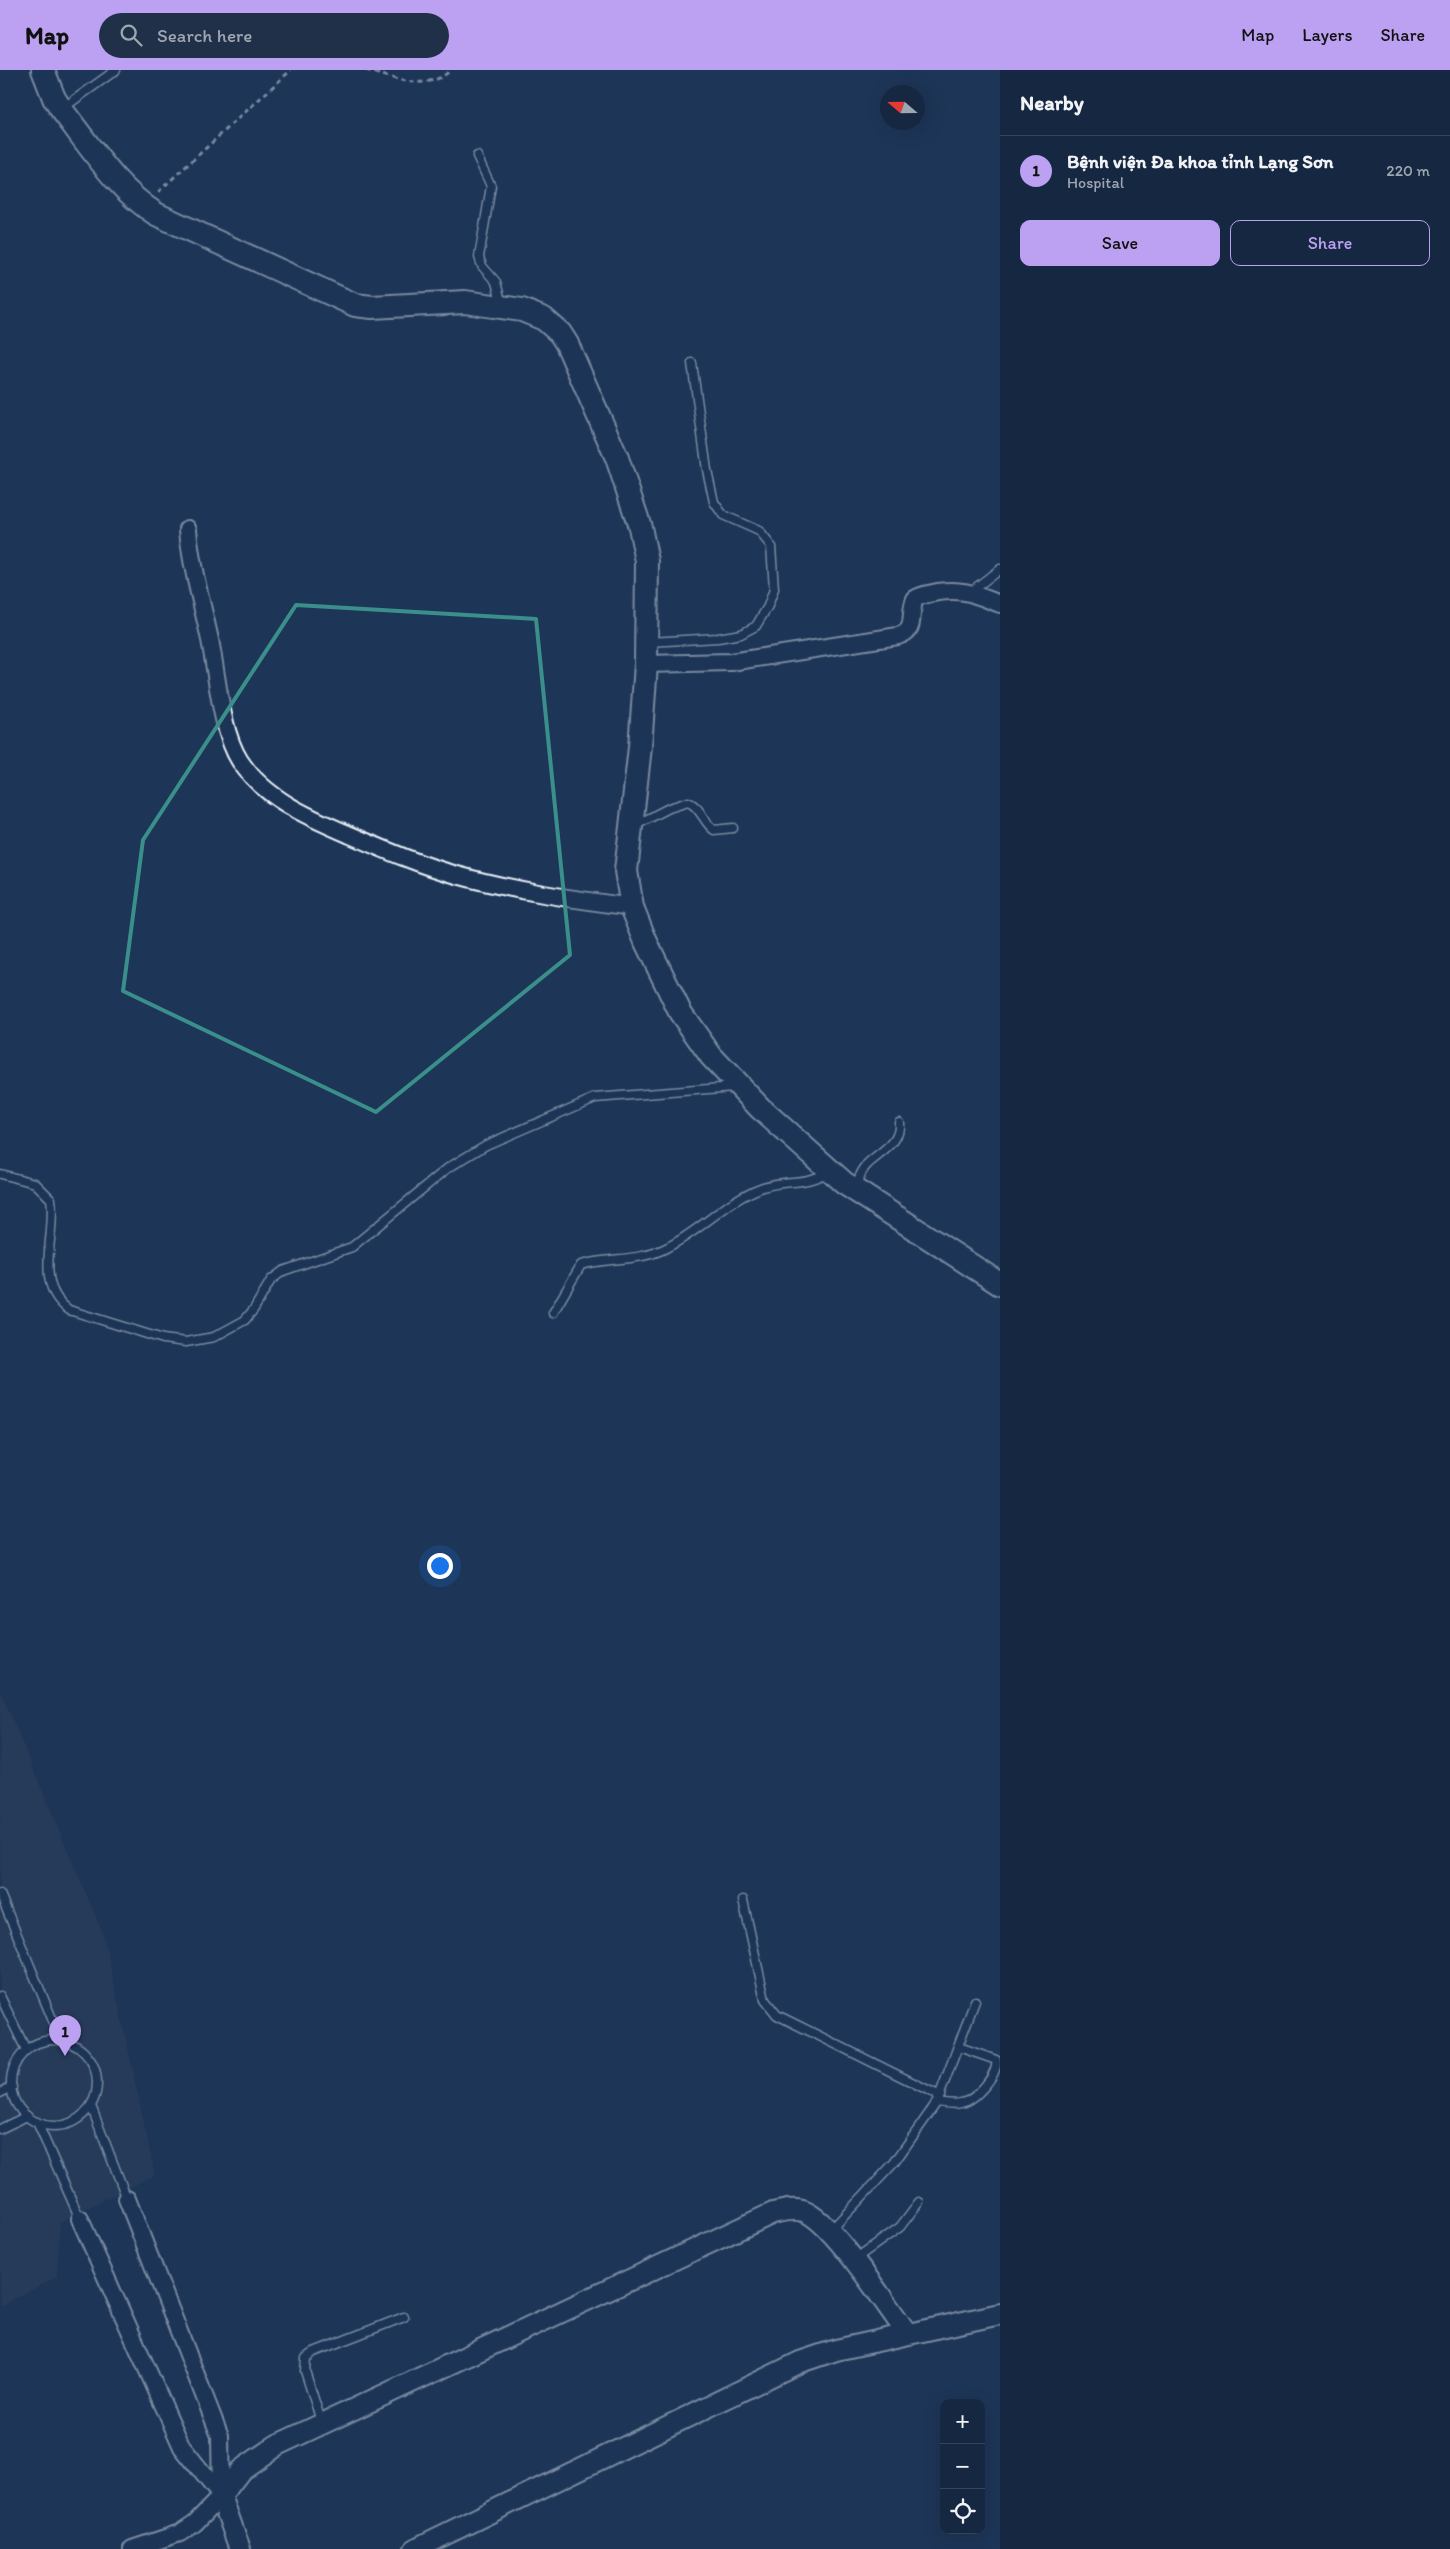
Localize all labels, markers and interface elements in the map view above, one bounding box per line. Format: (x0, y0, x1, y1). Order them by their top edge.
search box (99, 13, 449, 58)
text: Map (25, 21, 69, 50)
icon: search (117, 21, 145, 49)
text: Search here (157, 24, 252, 47)
text: Map (1241, 24, 1274, 46)
text: Layers (1302, 24, 1352, 46)
text: Share (1380, 24, 1425, 46)
north arrow (880, 85, 925, 130)
text: Nearby (1020, 90, 1084, 115)
text: Bệnh viện Đa khoa tỉnh Lạng Sơn (1067, 150, 1334, 173)
text: 1 (1032, 161, 1040, 180)
text: 220 m (1386, 161, 1430, 180)
text: Hospital (1067, 173, 1124, 192)
button: Save (1020, 220, 1220, 266)
button: Share (1230, 220, 1430, 266)
your location (427, 1553, 453, 1579)
pin: 1 (49, 2015, 81, 2056)
map controls (940, 2399, 985, 2534)
button: + (940, 2399, 985, 2444)
button: − (940, 2444, 985, 2489)
button: locate (940, 2489, 985, 2534)

